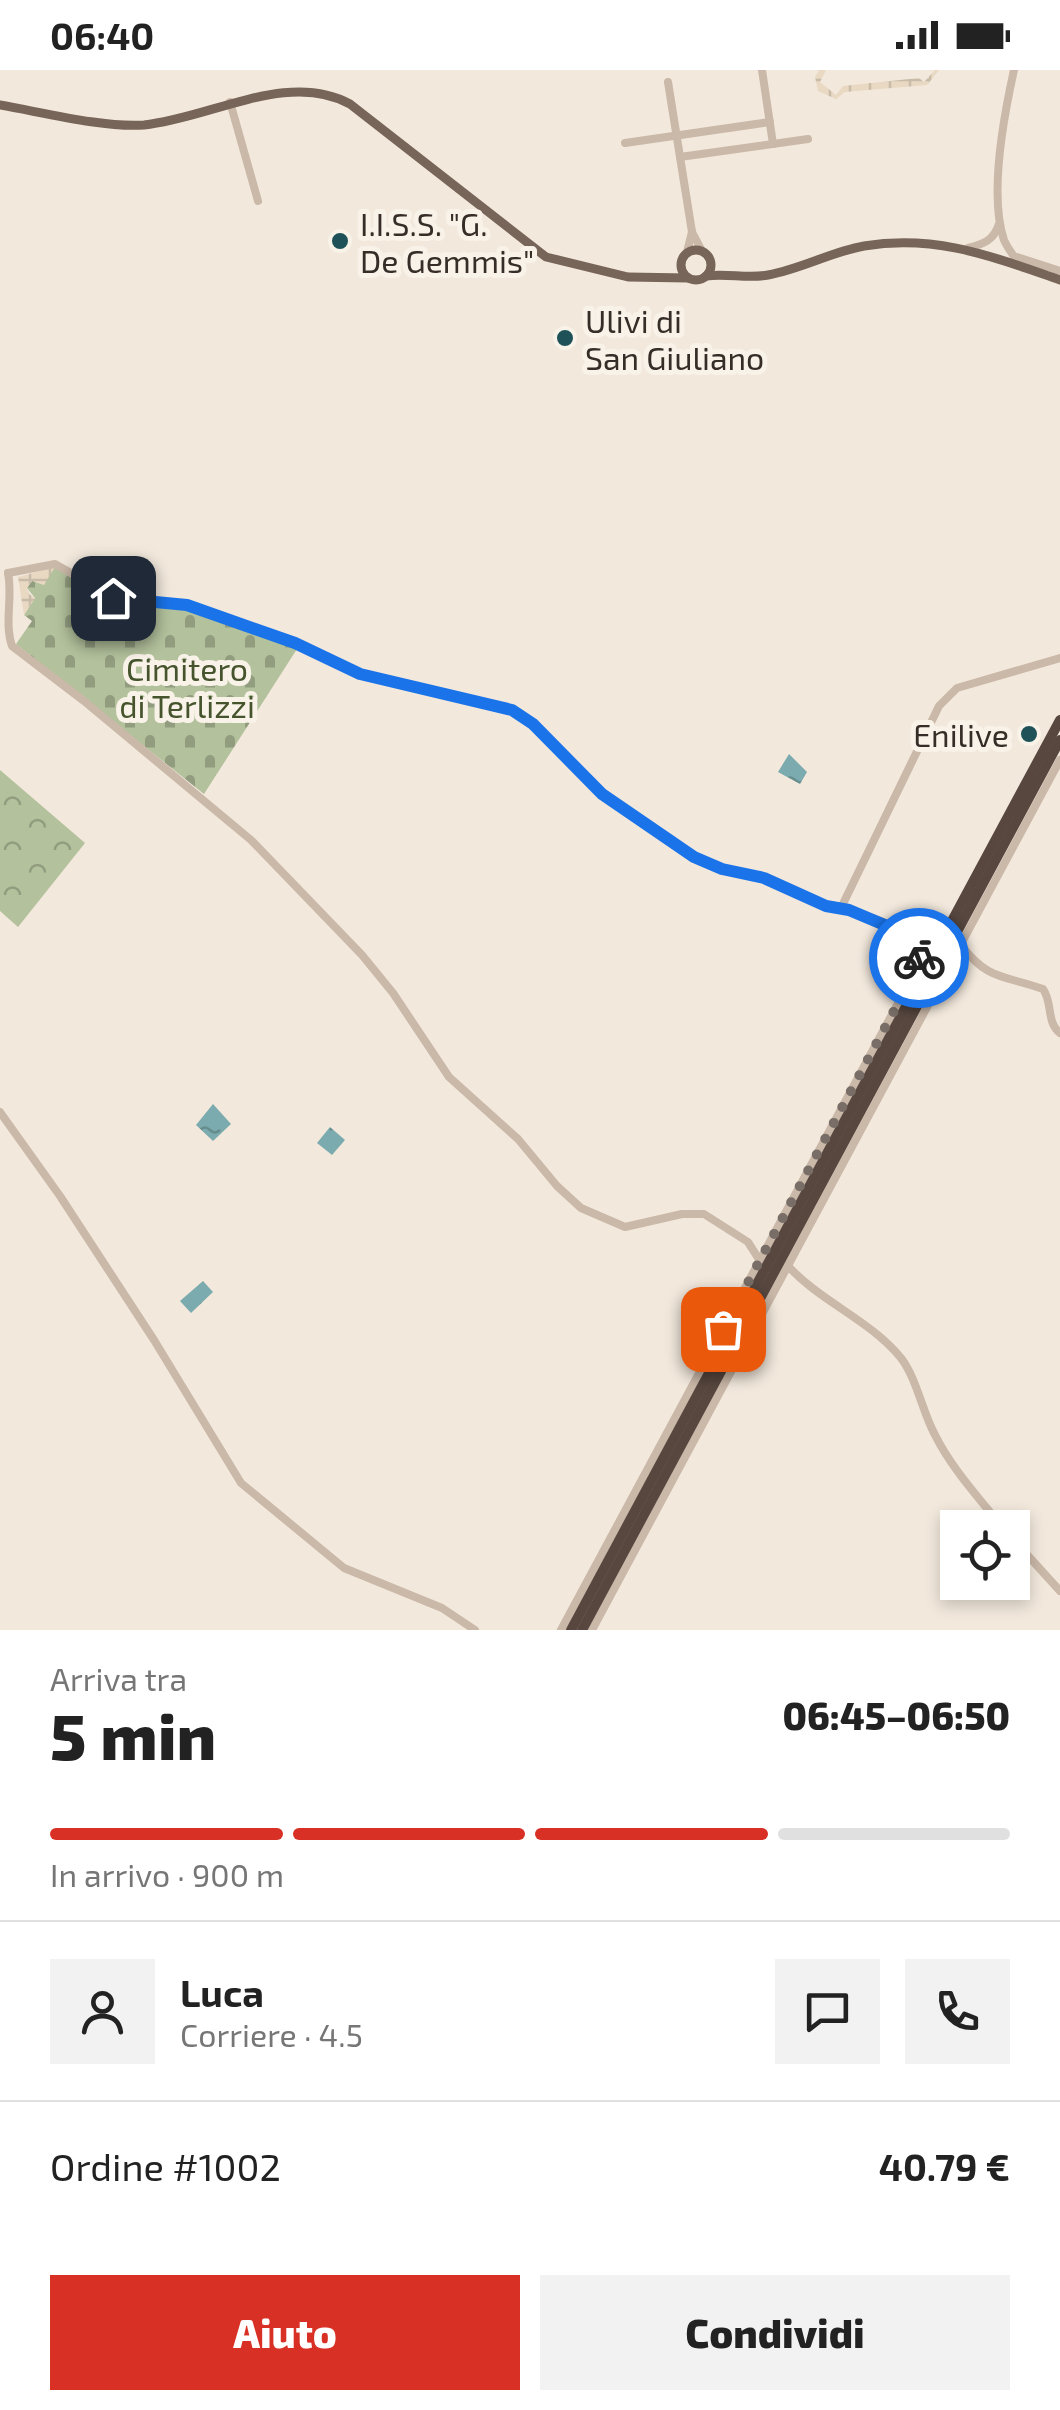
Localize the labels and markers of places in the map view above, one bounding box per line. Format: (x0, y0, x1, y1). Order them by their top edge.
place label: I.I.S.S. "G. De Gemmis" (360, 204, 534, 279)
marker: I.I.S.S. "G. De Gemmis" (329, 230, 351, 252)
place label: Ulivi di San Giuliano (585, 301, 764, 376)
marker: Ulivi di San Giuliano (554, 327, 576, 349)
pin (71, 556, 156, 641)
place label: Enilive (913, 715, 1009, 753)
marker: Enilive (1018, 723, 1040, 745)
pin (681, 1287, 766, 1372)

